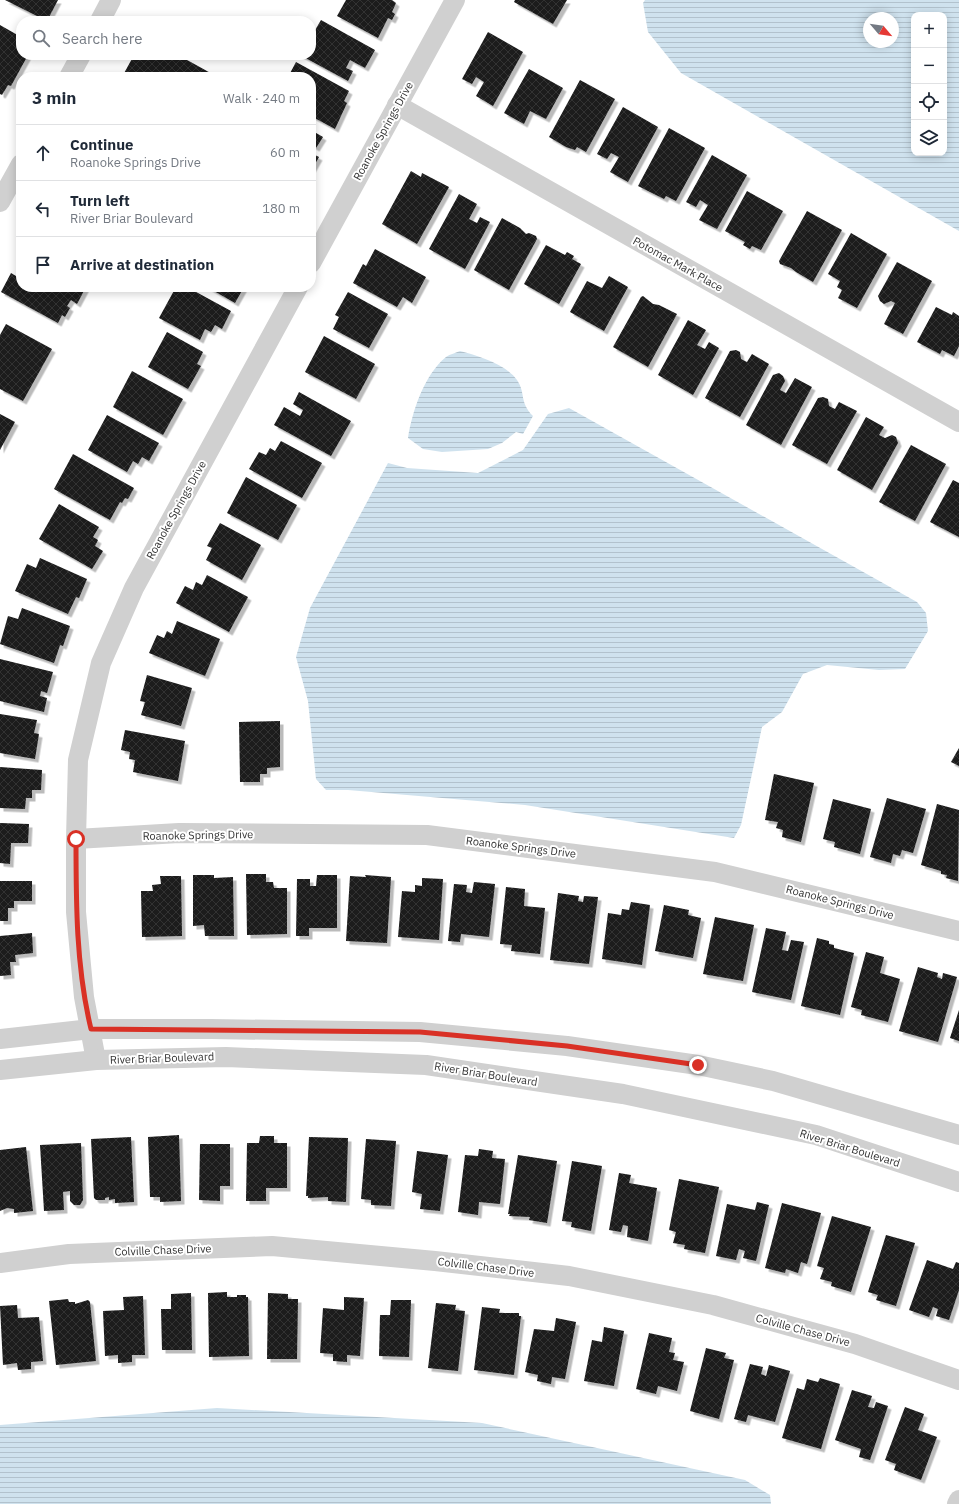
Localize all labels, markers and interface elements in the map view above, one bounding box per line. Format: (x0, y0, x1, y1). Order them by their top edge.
north arrow (863, 12, 899, 48)
map controls (911, 12, 947, 156)
button: + (911, 12, 947, 48)
search box (16, 16, 316, 60)
icon: search (30, 27, 52, 49)
text: Search here (62, 29, 142, 48)
button: − (911, 48, 947, 84)
street label: Roanoke Springs Drive (350, 79, 416, 183)
button: locate (911, 84, 947, 120)
text: 3 min (32, 87, 76, 109)
text: Walk · 240 m (223, 90, 300, 107)
button: layers (911, 120, 947, 156)
text: Continue (70, 135, 134, 154)
icon: ahead (32, 142, 54, 164)
text: 60 m (270, 144, 300, 161)
text: Roanoke Springs Drive (70, 154, 201, 171)
text: Turn left (70, 191, 130, 210)
icon: left (32, 198, 54, 220)
text: 180 m (262, 200, 300, 217)
text: River Briar Boulevard (70, 210, 193, 227)
street label: Potomac Mark Place (631, 234, 725, 294)
icon: arrive (32, 254, 54, 276)
text: Arrive at destination (70, 255, 214, 274)
street label: Roanoke Springs Drive (143, 458, 209, 562)
street label: Roanoke Springs Drive (143, 827, 253, 843)
route start (67, 830, 85, 848)
street label: Roanoke Springs Drive (465, 833, 577, 861)
street label: Roanoke Springs Drive (785, 882, 895, 922)
street label: River Briar Boulevard (110, 1049, 214, 1067)
route end (689, 1056, 707, 1074)
street label: River Briar Boulevard (433, 1059, 539, 1089)
street label: River Briar Boulevard (798, 1126, 902, 1170)
street label: Colville Chase Drive (114, 1241, 212, 1259)
street label: Colville Chase Drive (437, 1254, 535, 1280)
street label: Colville Chase Drive (754, 1311, 852, 1349)

